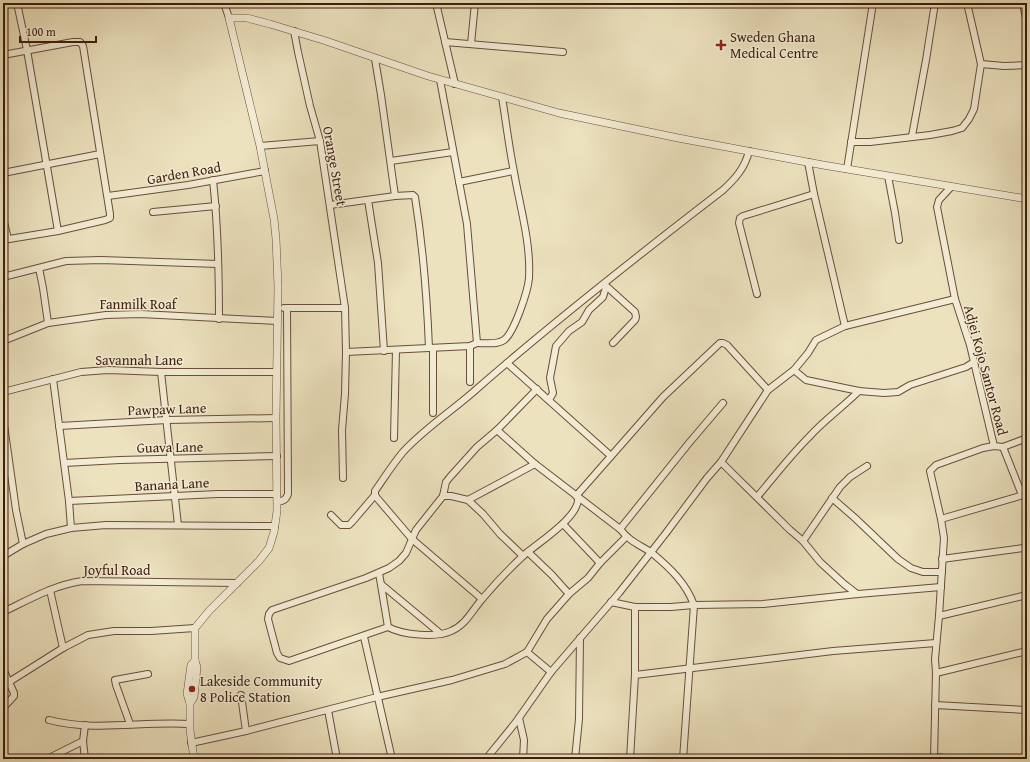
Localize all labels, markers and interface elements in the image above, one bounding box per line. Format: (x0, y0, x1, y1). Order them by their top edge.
scale bar (20, 18, 96, 44)
text: 100 m (26, 23, 56, 40)
place label: Sweden Ghana Medical Centre (730, 27, 819, 63)
marker: Sweden Ghana Medical Centre (715, 39, 727, 51)
street label: Orange Street (318, 125, 352, 208)
street label: Garden Road (145, 157, 223, 189)
street label: Fanmilk Roaf (100, 294, 178, 314)
street label: Adjei Kojo Santor Road (959, 303, 1013, 438)
street label: Savannah Lane (95, 350, 183, 370)
street label: Pawpaw Lane (127, 398, 207, 420)
street label: Guava Lane (137, 436, 204, 458)
street label: Banana Lane (134, 472, 210, 496)
street label: Joyful Road (82, 560, 151, 580)
place label: Lakeside Community 8 Police Station (200, 671, 322, 707)
marker: Lakeside Community 8 Police Station (187, 684, 197, 694)

